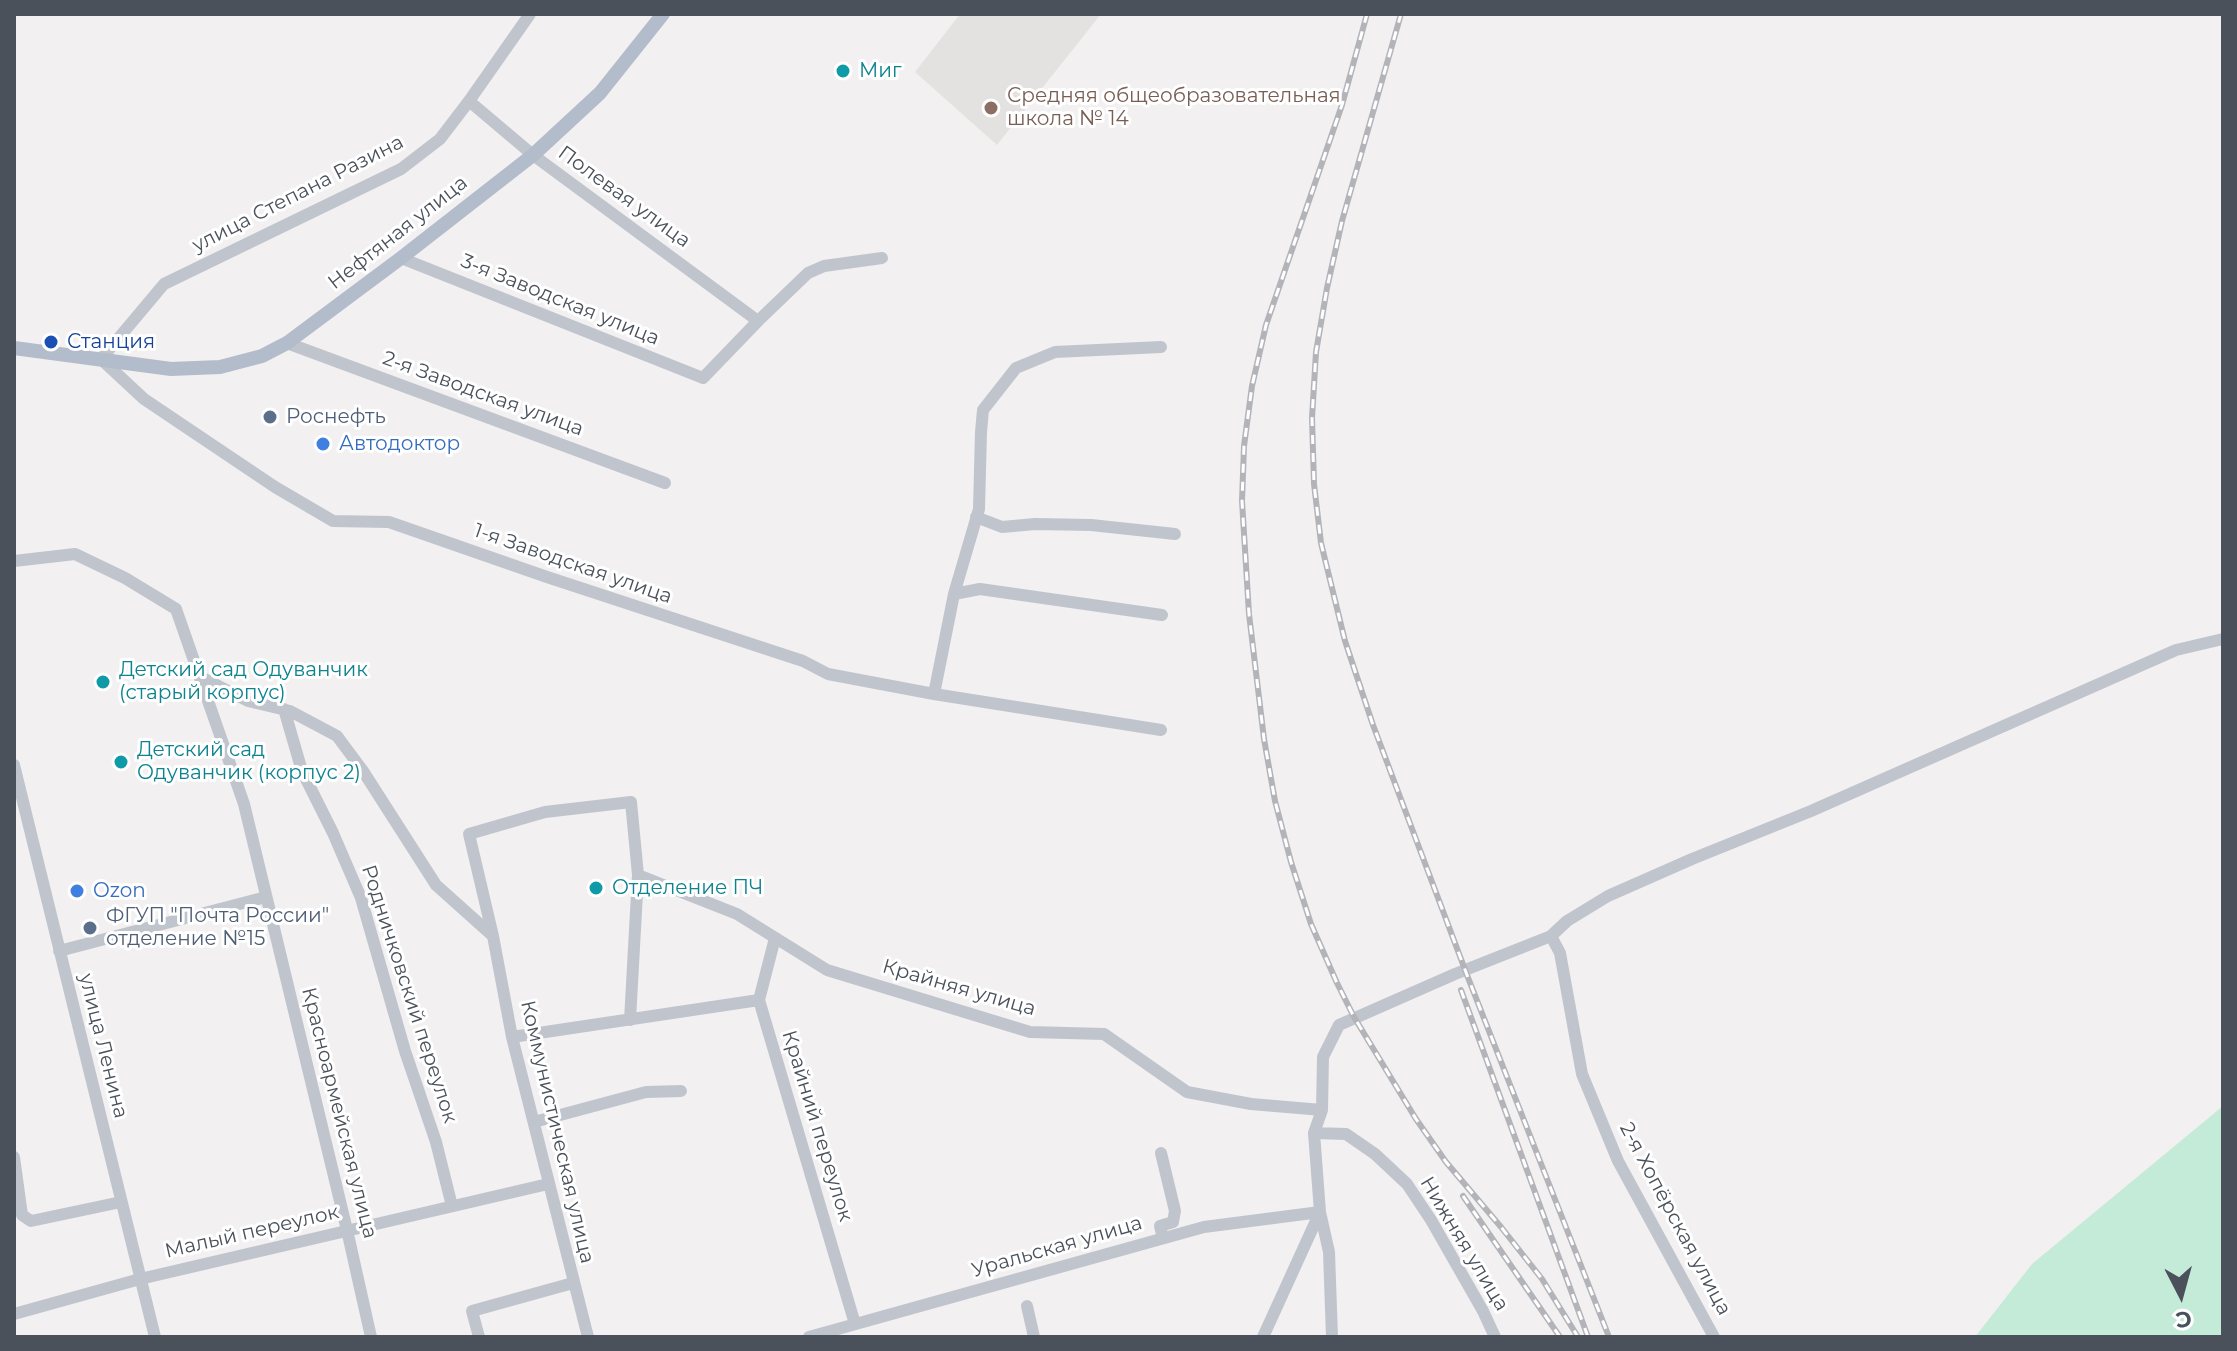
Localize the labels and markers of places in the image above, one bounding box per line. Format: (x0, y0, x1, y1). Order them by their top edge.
place label: Миг (859, 59, 902, 83)
marker: Миг (834, 62, 852, 80)
place label: Средняя общеобразовательная школа № 14 (1007, 84, 1341, 131)
marker: Средняя общеобразовательная школа № 14 (982, 99, 1000, 117)
place label: Станция (67, 330, 155, 354)
marker: Станция (42, 333, 60, 351)
place label: Роснефть (286, 405, 386, 429)
marker: Роснефть (261, 408, 279, 426)
place label: Автодоктор (339, 432, 460, 456)
marker: Автодоктор (314, 435, 332, 453)
place label: Детский сад Одуванчик (старый корпус) (119, 658, 368, 705)
marker: Детский сад Одуванчик (старый корпус) (94, 673, 112, 691)
place label: Детский сад Одуванчик (корпус 2) (137, 738, 361, 785)
marker: Детский сад Одуванчик (корпус 2) (112, 753, 130, 771)
place label: Отделение ПЧ (612, 876, 763, 900)
place label: Ozon (93, 879, 146, 903)
marker: Отделение ПЧ (587, 879, 605, 897)
marker: Ozon (68, 882, 86, 900)
place label: ФГУП "Почта России" отделение №15 (106, 904, 329, 951)
marker: ФГУП "Почта России" отделение №15 (81, 919, 99, 937)

